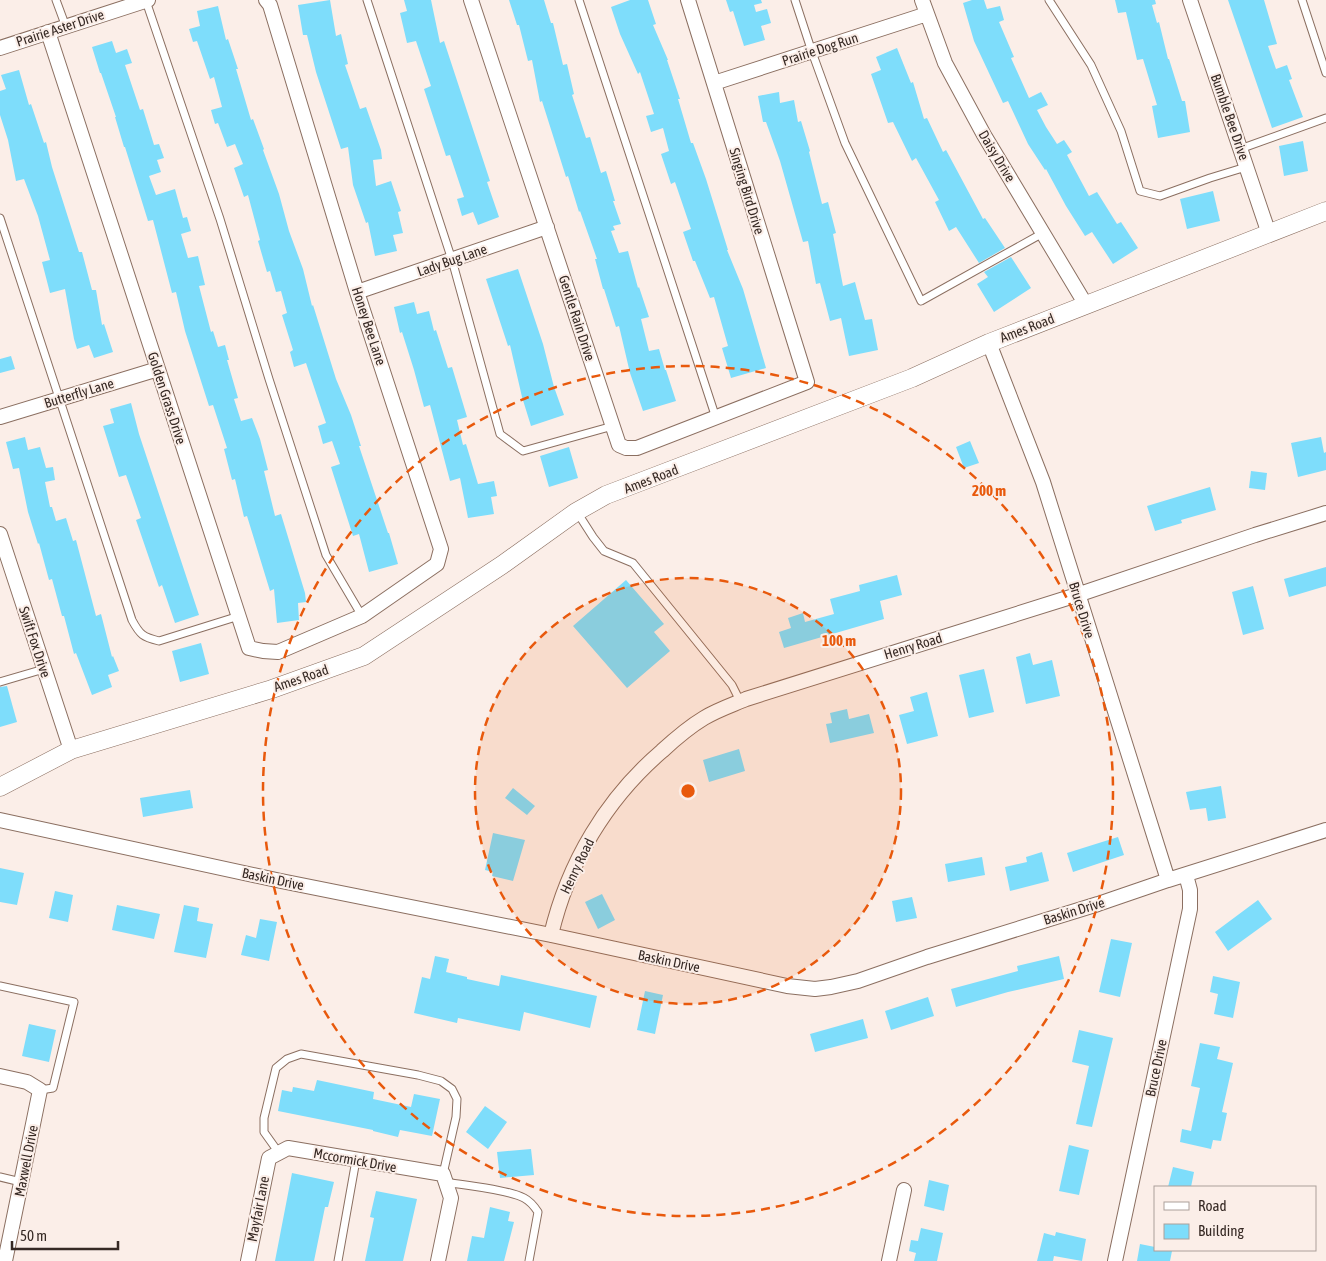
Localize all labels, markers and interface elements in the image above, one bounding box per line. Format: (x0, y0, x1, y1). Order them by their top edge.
street label: Prairie Aster Drive (14, 6, 106, 50)
street label: Prairie Dog Run (780, 29, 860, 69)
street label: Bumble Bee Drive (1208, 72, 1252, 162)
street label: Daisy Drive (975, 127, 1019, 185)
street label: Singing Bird Drive (726, 146, 768, 236)
street label: Lady Bug Lane (415, 241, 489, 279)
street label: Gentle Rain Drive (556, 273, 598, 363)
street label: Honey Bee Lane (349, 285, 389, 367)
street label: Ames Road (998, 310, 1056, 346)
street label: Golden Grass Drive (145, 350, 189, 446)
street label: Butterfly Lane (42, 375, 116, 411)
street label: Ames Road (622, 461, 680, 497)
text: 200 m (972, 482, 1006, 499)
street label: Bruce Drive (1066, 580, 1098, 640)
street label: Swift Fox Drive (16, 604, 54, 680)
street label: Henry Road (882, 630, 944, 662)
text: 100 m (822, 632, 856, 649)
street label: Ames Road (271, 661, 331, 695)
centre of rings (679, 782, 697, 800)
street label: Henry Road (557, 836, 597, 896)
street label: Baskin Drive (241, 865, 305, 893)
street label: Baskin Drive (1042, 894, 1106, 928)
street label: Baskin Drive (637, 947, 701, 975)
street label: Bruce Drive (1142, 1038, 1170, 1098)
street label: Maxwell Drive (11, 1124, 41, 1198)
street label: Mccormick Drive (312, 1145, 398, 1175)
street label: Mayfair Lane (244, 1175, 272, 1243)
legend (1154, 1186, 1316, 1251)
text: Road (1198, 1197, 1227, 1214)
scale bar (12, 1218, 119, 1250)
text: Building (1198, 1222, 1244, 1239)
text: 50 m (20, 1227, 47, 1244)

